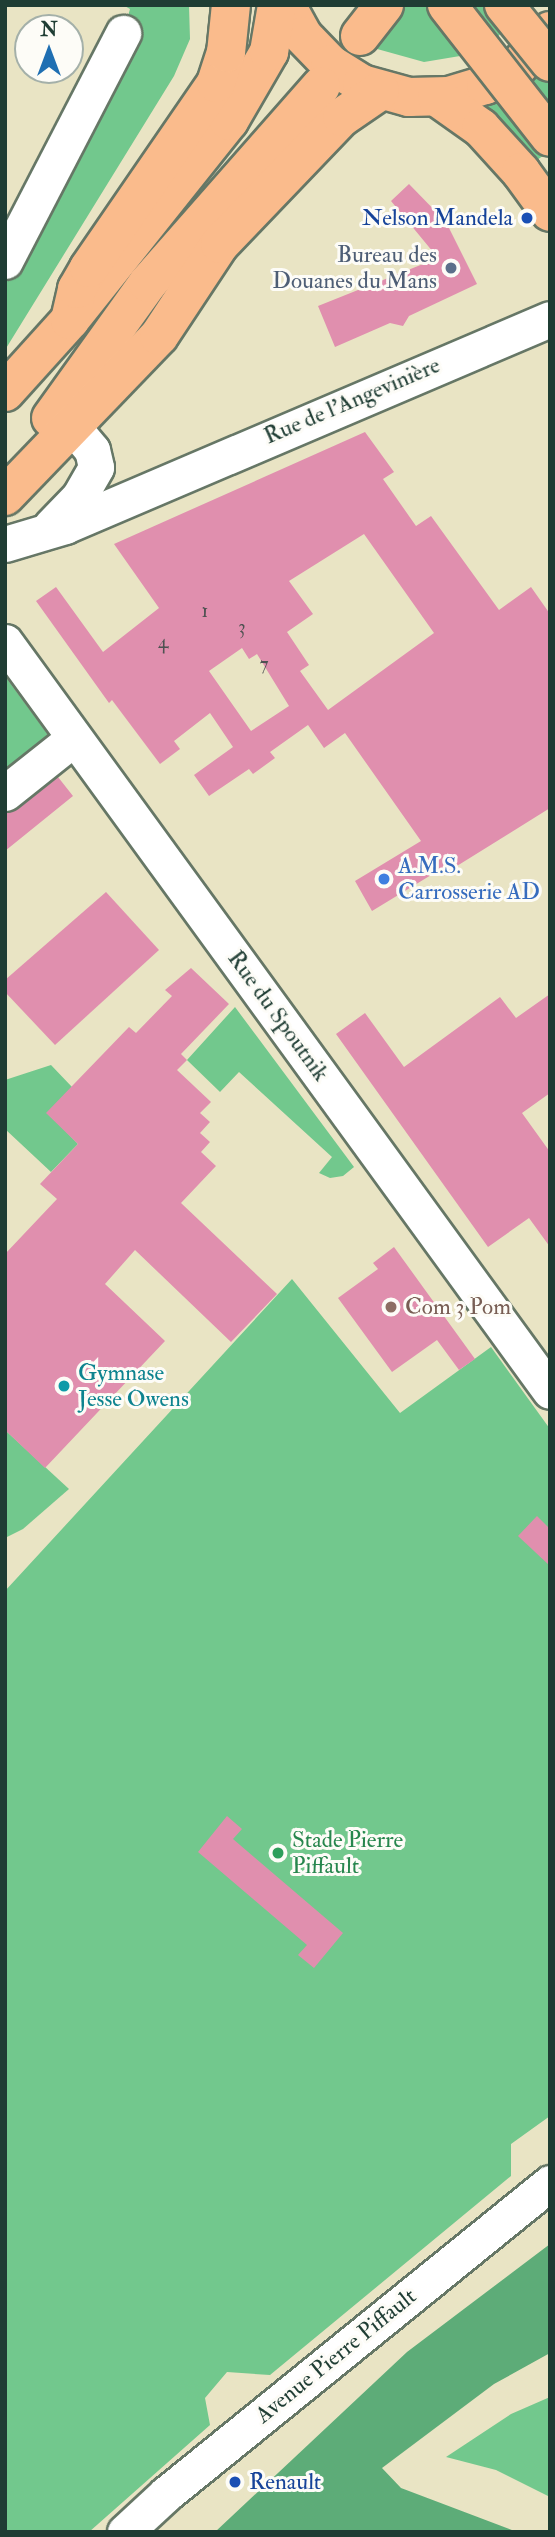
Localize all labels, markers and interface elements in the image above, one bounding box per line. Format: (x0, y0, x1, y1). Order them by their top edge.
north arrow (14, 14, 84, 84)
text: N (40, 18, 58, 42)
place label: Nelson Mandela (362, 204, 513, 232)
marker: Nelson Mandela (519, 210, 535, 226)
place label: Bureau des Douanes du Mans (272, 241, 437, 295)
marker: Bureau des Douanes du Mans (443, 260, 459, 276)
street label: Rue de l'Angevinière (260, 352, 444, 450)
house number: 1 (202, 601, 208, 623)
house number: 3 (238, 617, 246, 639)
house number: 4 (158, 632, 168, 654)
house number: 7 (260, 654, 268, 676)
place label: A.M.S. Carrosserie AD (398, 852, 540, 906)
marker: A.M.S. Carrosserie AD (376, 871, 392, 887)
street label: Rue du Spoutnik (221, 945, 335, 1087)
place label: Com 3 Pom (405, 1293, 511, 1321)
marker: Com 3 Pom (383, 1299, 399, 1315)
place label: Gymnase Jesse Owens (78, 1359, 189, 1413)
marker: Gymnase Jesse Owens (56, 1378, 72, 1394)
place label: Stade Pierre Piffault (292, 1826, 403, 1880)
marker: Stade Pierre Piffault (270, 1845, 286, 1861)
street label: Avenue Pierre Piffault (250, 2283, 422, 2429)
place label: Renault (249, 2468, 321, 2496)
marker: Renault (227, 2474, 243, 2490)

